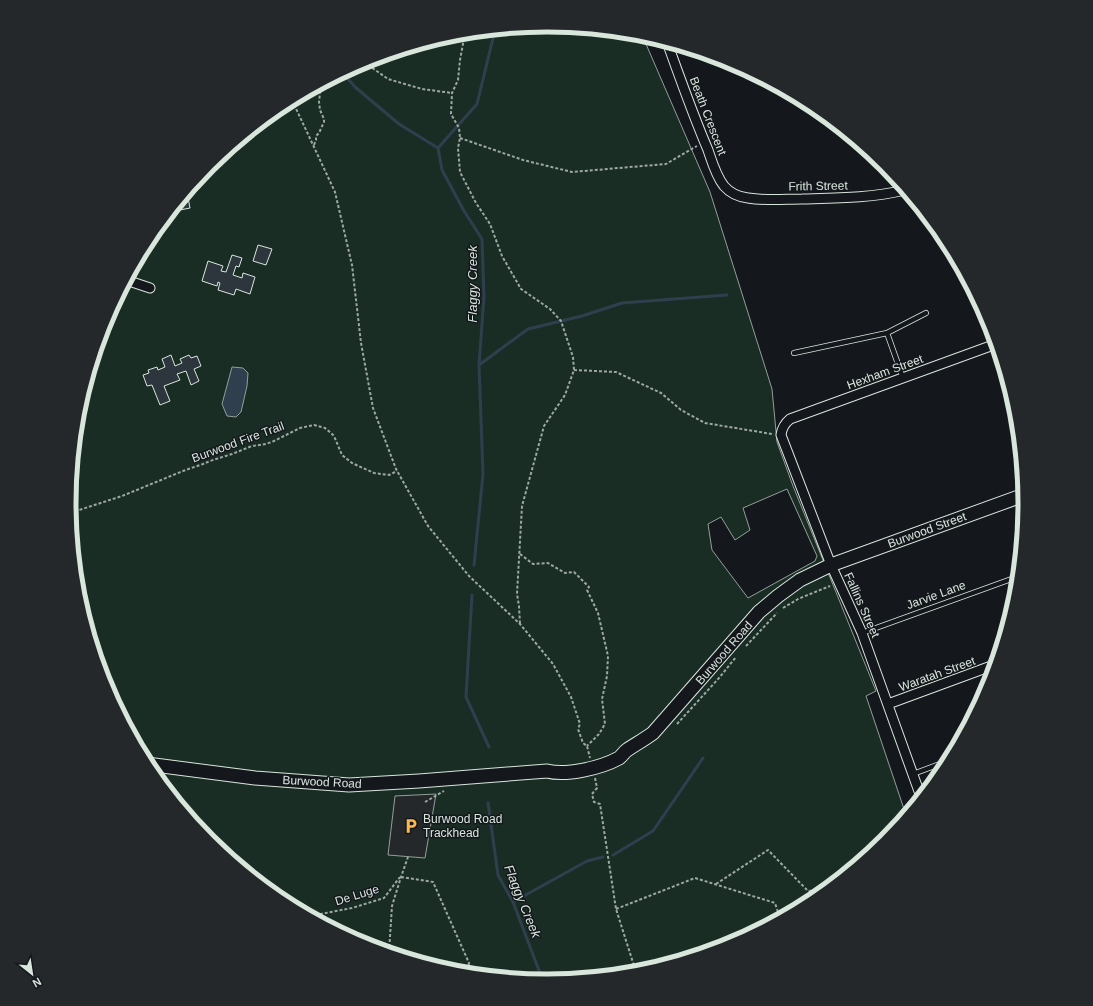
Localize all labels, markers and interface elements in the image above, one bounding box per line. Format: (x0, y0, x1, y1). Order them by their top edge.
street label: Beath Crescent (687, 75, 730, 158)
street label: Frith Street (788, 178, 848, 194)
water label: Flaggy Creek (465, 244, 480, 323)
street label: Hexham Street (845, 352, 926, 392)
street label: Burwood Fire Trail (190, 419, 286, 465)
street label: Burwood Street (886, 509, 969, 551)
street label: Fallins Street (841, 570, 883, 640)
street label: Jarvie Lane (904, 578, 968, 612)
street label: Burwood Road (693, 618, 755, 688)
street label: Waratah Street (897, 653, 978, 694)
street label: Burwood Road (282, 773, 362, 791)
place label: Burwood Road Trackhead (423, 812, 502, 840)
parking icon: Burwood Road Trackhead (402, 817, 420, 835)
water label: Flaggy Creek (501, 863, 545, 941)
street label: De Luge (333, 882, 381, 908)
north arrow (12, 954, 52, 994)
text: N (31, 975, 43, 990)

